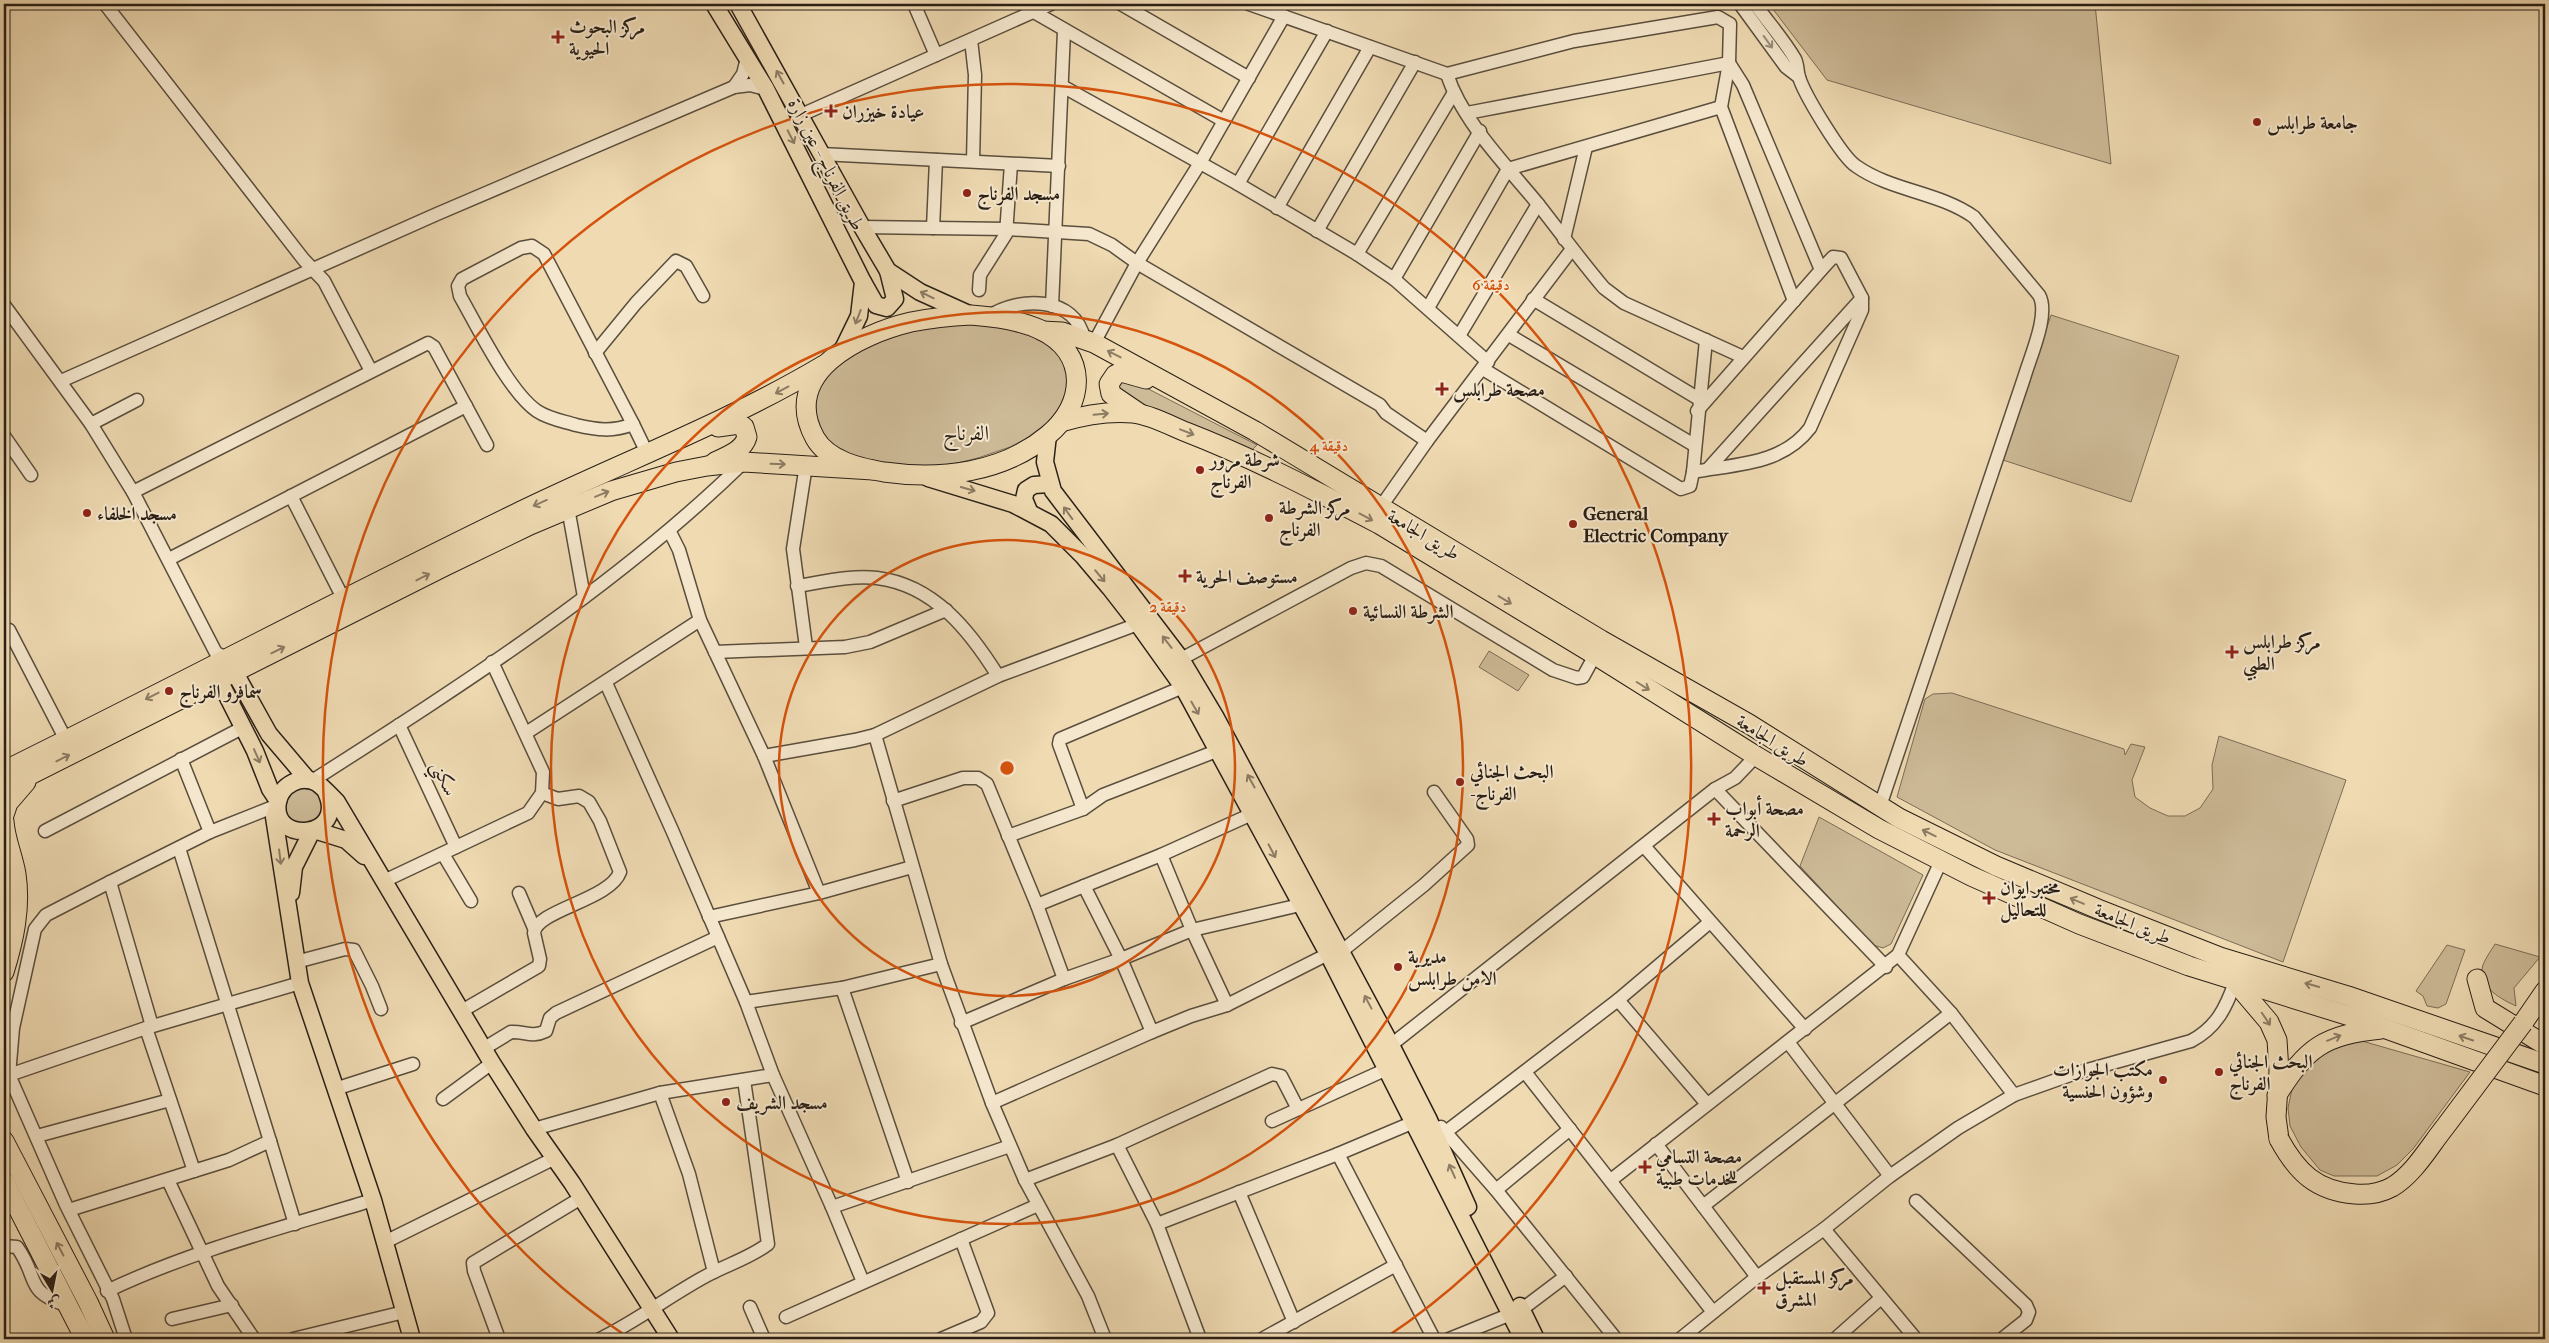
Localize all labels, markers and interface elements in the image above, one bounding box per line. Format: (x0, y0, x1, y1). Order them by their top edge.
place label: مركز البحوث الحيوية (569, 16, 645, 61)
marker: مركز البحوث الحيوية (551, 30, 565, 44)
one-way arrow (1763, 35, 1773, 49)
one-way arrow (775, 70, 785, 85)
street label: طريق الفرناج - عين زارة (778, 95, 869, 237)
place label: عيادة خيزران (842, 101, 924, 123)
marker: عيادة خيزران (824, 104, 838, 118)
place label: جامعة طرابلس (2267, 112, 2358, 136)
marker: جامعة طرابلس (2251, 116, 2263, 128)
one-way arrow (787, 129, 796, 144)
place label: مسجد الفرناج (977, 183, 1060, 211)
marker: مسجد الفرناج (961, 187, 973, 199)
text: 6 دقيقة (1472, 276, 1510, 294)
one-way arrow (919, 290, 934, 300)
one-way arrow (853, 309, 862, 324)
one-way arrow (1107, 349, 1122, 358)
place label: مصحة طرابلس (1453, 379, 1545, 403)
marker: مصحة طرابلس (1435, 382, 1449, 396)
one-way arrow (775, 386, 790, 395)
one-way arrow (1093, 409, 1109, 419)
district label: الفرناج (943, 421, 989, 452)
one-way arrow (1179, 428, 1194, 437)
text: 4 دقيقة (1309, 437, 1348, 455)
place label: شرطة مرور الفرناج (1208, 449, 1280, 499)
one-way arrow (770, 459, 786, 468)
marker: شرطة مرور الفرناج (1194, 464, 1206, 476)
one-way arrow (960, 484, 976, 494)
one-way arrow (594, 489, 609, 499)
place label: مركز الشرطة الفرناج (1279, 497, 1350, 547)
one-way arrow (533, 498, 548, 508)
place label: مسجد الخلفاء (97, 503, 177, 525)
place label: General Electric Company (1583, 503, 1729, 547)
street label: طريق الجامعة (1383, 505, 1464, 566)
marker: مسجد الخلفاء (81, 507, 93, 519)
one-way arrow (1063, 507, 1073, 521)
marker: مركز الشرطة الفرناج (1263, 512, 1275, 524)
one-way arrow (1358, 512, 1373, 522)
marker: General Electric Company (1567, 518, 1579, 530)
place label: مستوصف الحرية (1196, 566, 1298, 589)
marker: مستوصف الحرية (1178, 569, 1192, 583)
one-way arrow (1095, 570, 1106, 583)
one-way arrow (415, 572, 430, 581)
one-way arrow (1498, 596, 1512, 606)
text: 2 دقيقة (1149, 598, 1187, 616)
place label: الشرطة النسائية (1363, 601, 1454, 624)
marker: الشرطة النسائية (1347, 605, 1359, 617)
place label: مركز طرابلس الطبي (2243, 631, 2321, 681)
one-way arrow (1162, 636, 1173, 649)
one-way arrow (270, 645, 285, 654)
marker: مركز طرابلس الطبي (2225, 645, 2239, 659)
place label: سمافرو الفرناج (179, 681, 262, 709)
one-way arrow (1636, 681, 1650, 691)
marker: سمافرو الفرناج (163, 685, 175, 697)
one-way arrow (145, 692, 160, 701)
one-way arrow (1190, 701, 1200, 715)
street label: طريق الجامعة (1732, 710, 1813, 772)
one-way arrow (253, 748, 263, 763)
one-way arrow (55, 753, 70, 762)
street label: سكني (420, 758, 462, 802)
centre of rings (998, 759, 1016, 777)
place label: البحث الجنائي -الفرناج (1469, 761, 1554, 811)
one-way arrow (1246, 774, 1255, 789)
marker: البحث الجنائي -الفرناج (1454, 776, 1466, 788)
place label: مصحة أبواب الرحمة (1725, 795, 1804, 842)
marker: مصحة أبواب الرحمة (1707, 812, 1721, 826)
one-way arrow (1922, 828, 1937, 837)
one-way arrow (1267, 844, 1277, 859)
one-way arrow (275, 848, 285, 864)
place label: مختبر ايوان للتحاليل (2000, 877, 2060, 923)
marker: مختبر ايوان للتحاليل (1982, 891, 1996, 905)
one-way arrow (2070, 895, 2085, 905)
street label: طريق الجامعة (2091, 899, 2174, 950)
place label: مديرية الامن طرابلس (1408, 946, 1497, 992)
marker: مديرية الامن طرابلس (1392, 961, 1404, 973)
one-way arrow (2305, 980, 2321, 990)
one-way arrow (1363, 994, 1373, 1009)
one-way arrow (2261, 1012, 2271, 1026)
one-way arrow (2326, 1033, 2341, 1042)
one-way arrow (2458, 1033, 2474, 1042)
place label: البحث الجنائي الفرناج (2228, 1051, 2313, 1101)
place label: مكتب الجوازات وشؤون الحنسية (2053, 1059, 2153, 1104)
marker: البحث الجنائي الفرناج (2213, 1066, 2225, 1078)
marker: مكتب الجوازات وشؤون الحنسية (2157, 1074, 2169, 1086)
place label: مسجد الشريف (736, 1092, 828, 1115)
marker: مسجد الشريف (720, 1096, 732, 1108)
place label: مصحة التسامي للخدمات طبية (1655, 1146, 1742, 1190)
marker: مصحة التسامي للخدمات طبية (1638, 1160, 1652, 1174)
one-way arrow (1446, 1164, 1456, 1179)
one-way arrow (55, 1241, 65, 1256)
north arrow (28, 1266, 78, 1316)
place label: مركز المستقبل المشرق (1775, 1267, 1854, 1312)
marker: مركز المستقبل المشرق (1757, 1281, 1771, 1295)
text: ش (46, 1293, 62, 1312)

